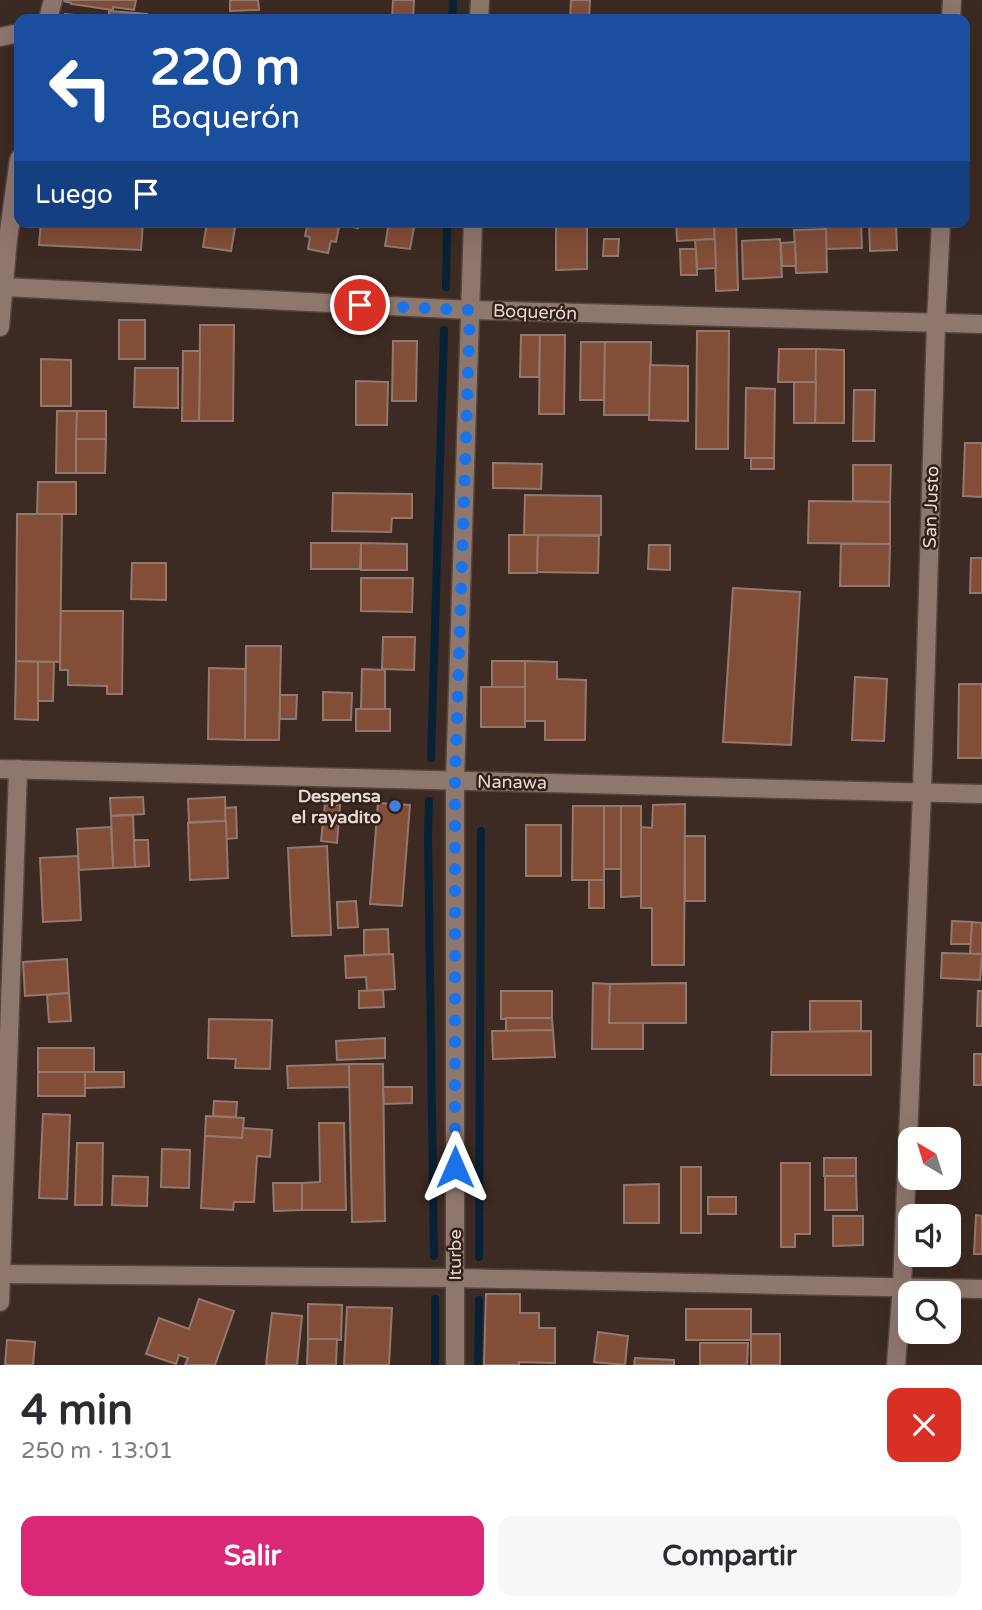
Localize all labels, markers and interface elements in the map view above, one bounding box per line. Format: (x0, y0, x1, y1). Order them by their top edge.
text: 220 m (150, 39, 300, 98)
icon: left (35, 42, 126, 133)
text: Boquerón (150, 99, 300, 137)
icon: arrive (127, 175, 165, 213)
text: Luego (35, 179, 113, 210)
pin (330, 275, 390, 335)
icon: arrive (341, 286, 379, 324)
street label: Boquerón (492, 300, 578, 324)
street label: San Justo (919, 465, 943, 549)
street label: Nanawa (477, 770, 547, 794)
place label: Despensa el rayadito (292, 785, 381, 828)
marker: Despensa el rayadito (387, 798, 403, 814)
north arrow (898, 1127, 961, 1190)
map controls (898, 1127, 961, 1344)
position arrow (418, 1130, 492, 1204)
button: sound (898, 1204, 961, 1267)
street label: Iturbe (444, 1229, 466, 1281)
button: search (898, 1281, 961, 1344)
text: 4 min (21, 1385, 133, 1436)
button: close (887, 1388, 961, 1462)
text: 250 m · 13:01 (21, 1437, 173, 1465)
button: Salir (21, 1516, 484, 1596)
button: Compartir (498, 1516, 961, 1596)

